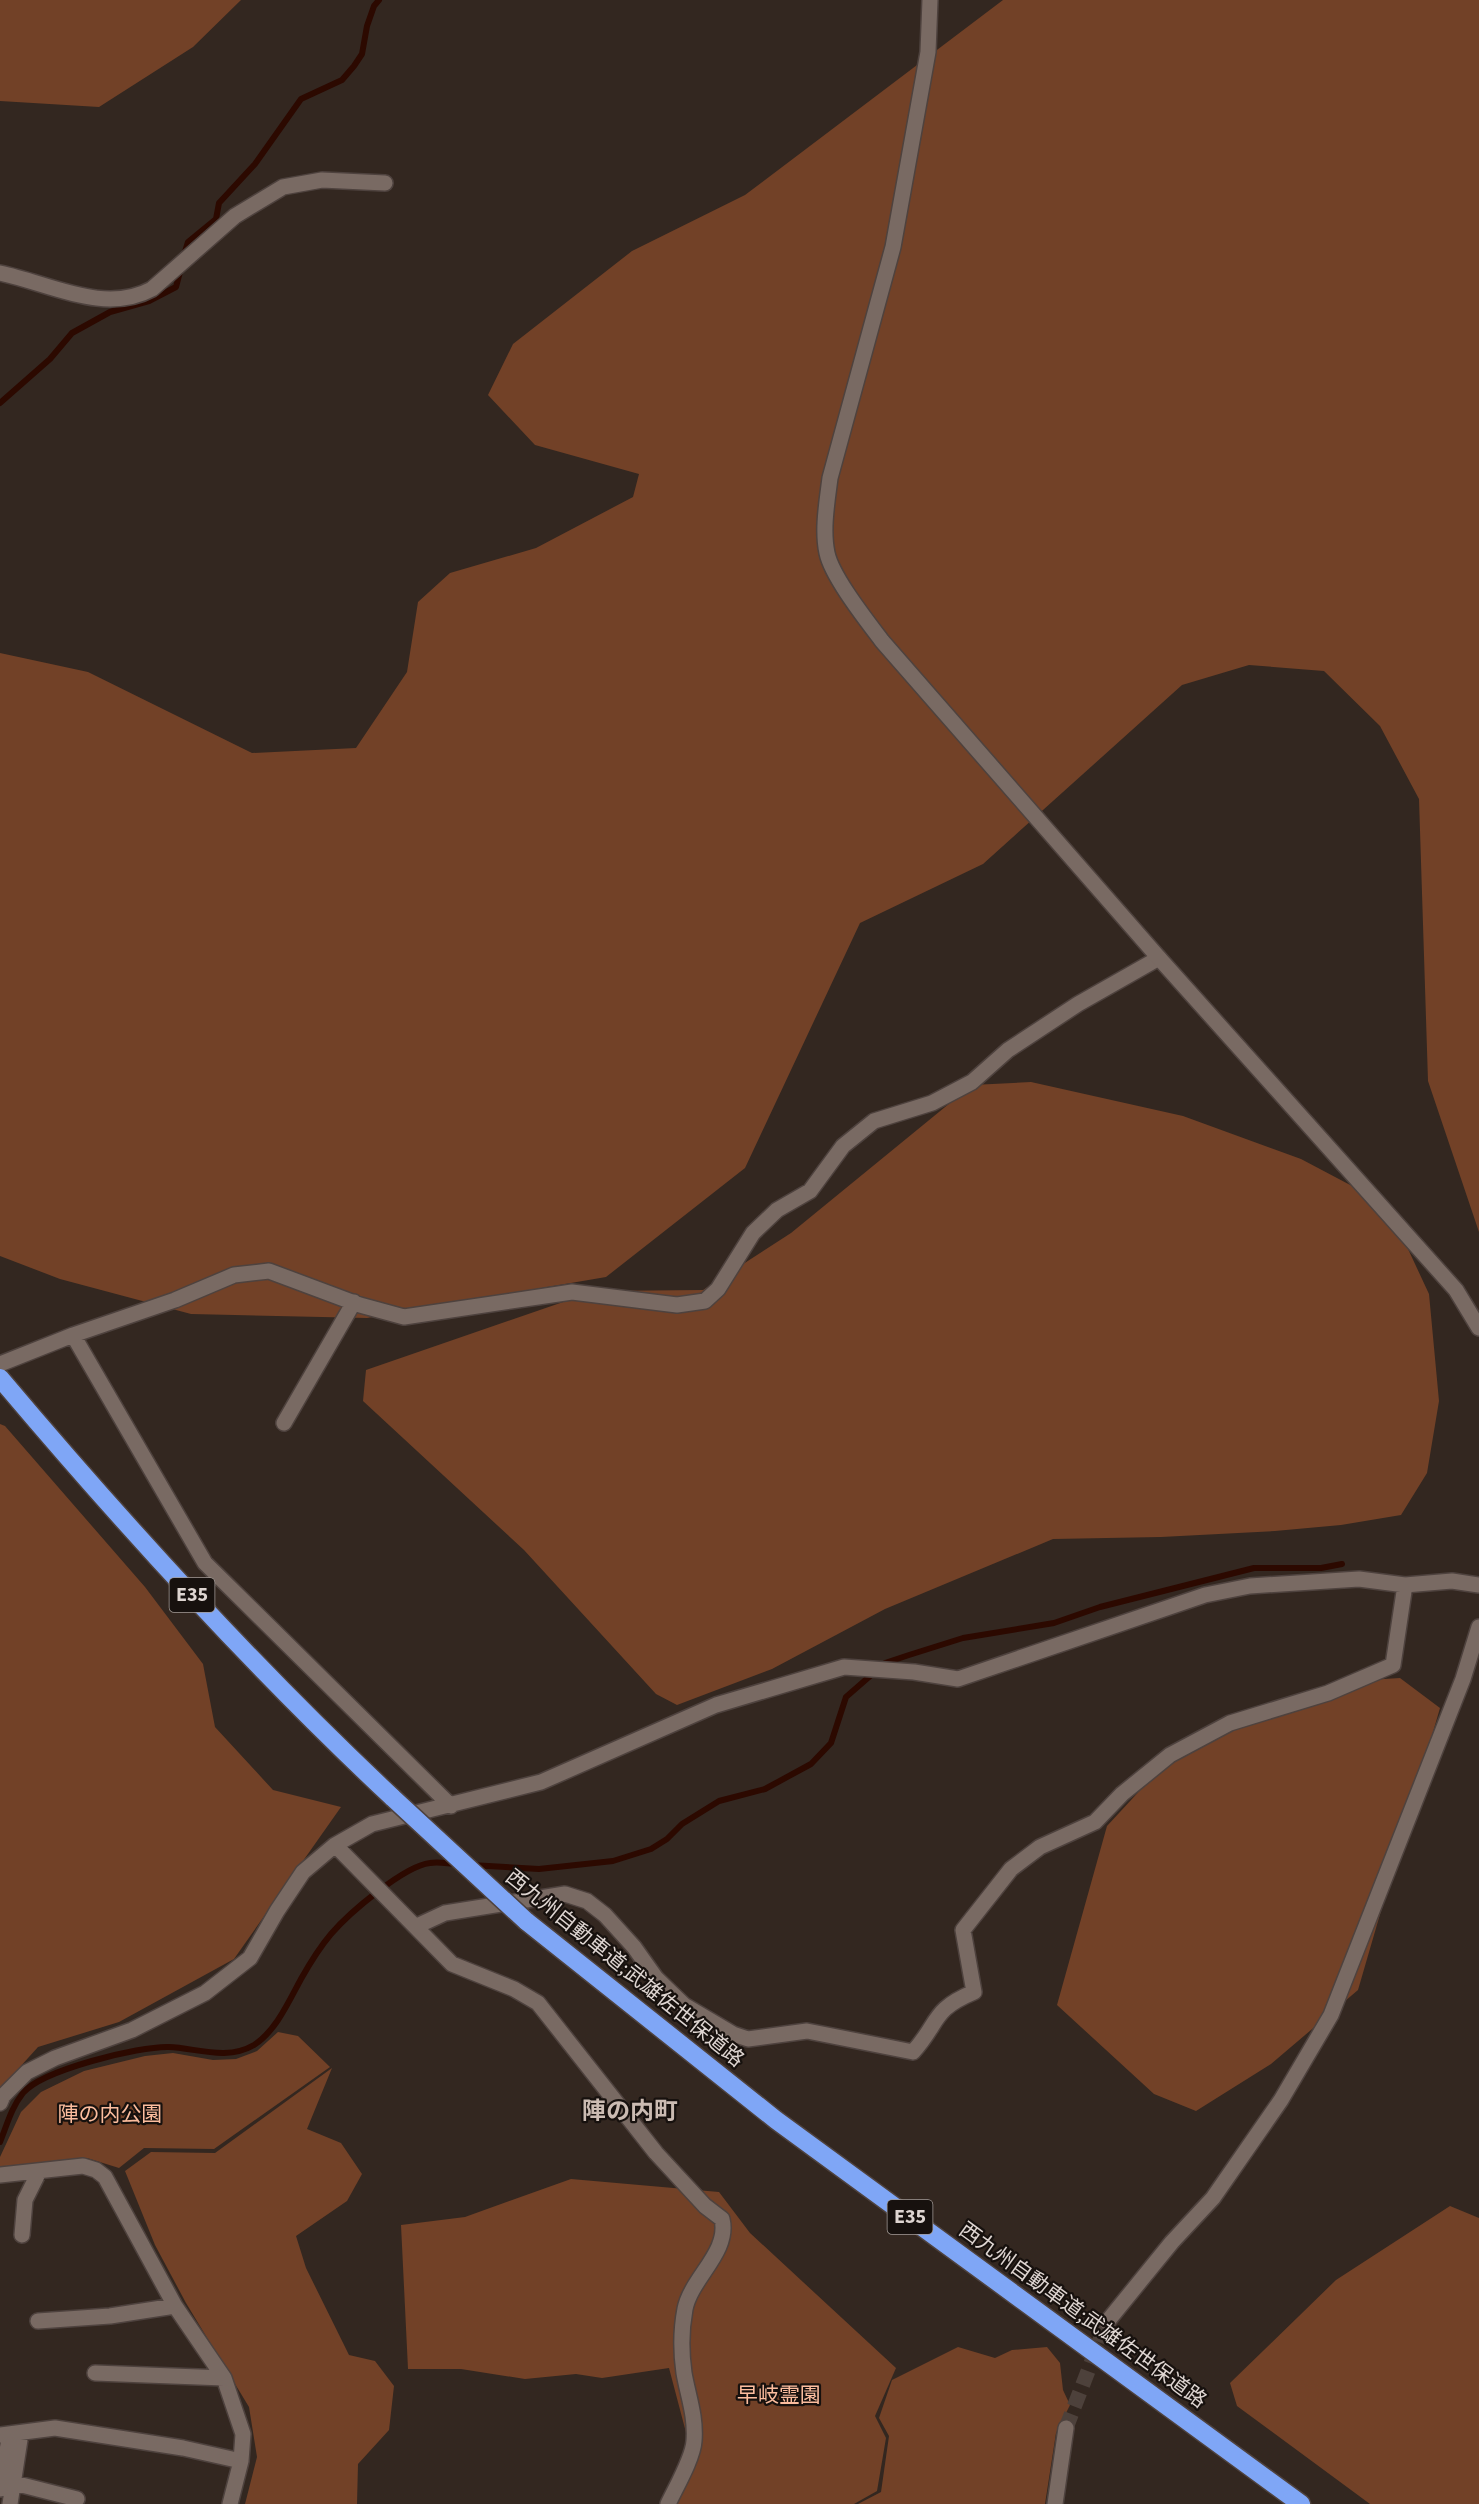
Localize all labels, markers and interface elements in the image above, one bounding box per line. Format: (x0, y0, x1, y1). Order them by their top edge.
road number: E35 (170, 1578, 214, 1612)
street label: 西九州自動車道;武雄佐世保道路 (499, 1862, 751, 2074)
district label: 陣の内町 (582, 2094, 678, 2129)
park label: 陣の内公園 (58, 2099, 163, 2129)
road number: E35 (888, 2200, 932, 2234)
street label: 西九州自動車道;武雄佐世保道路 (953, 2215, 1213, 2415)
park label: 早岐霊園 (737, 2380, 821, 2410)

